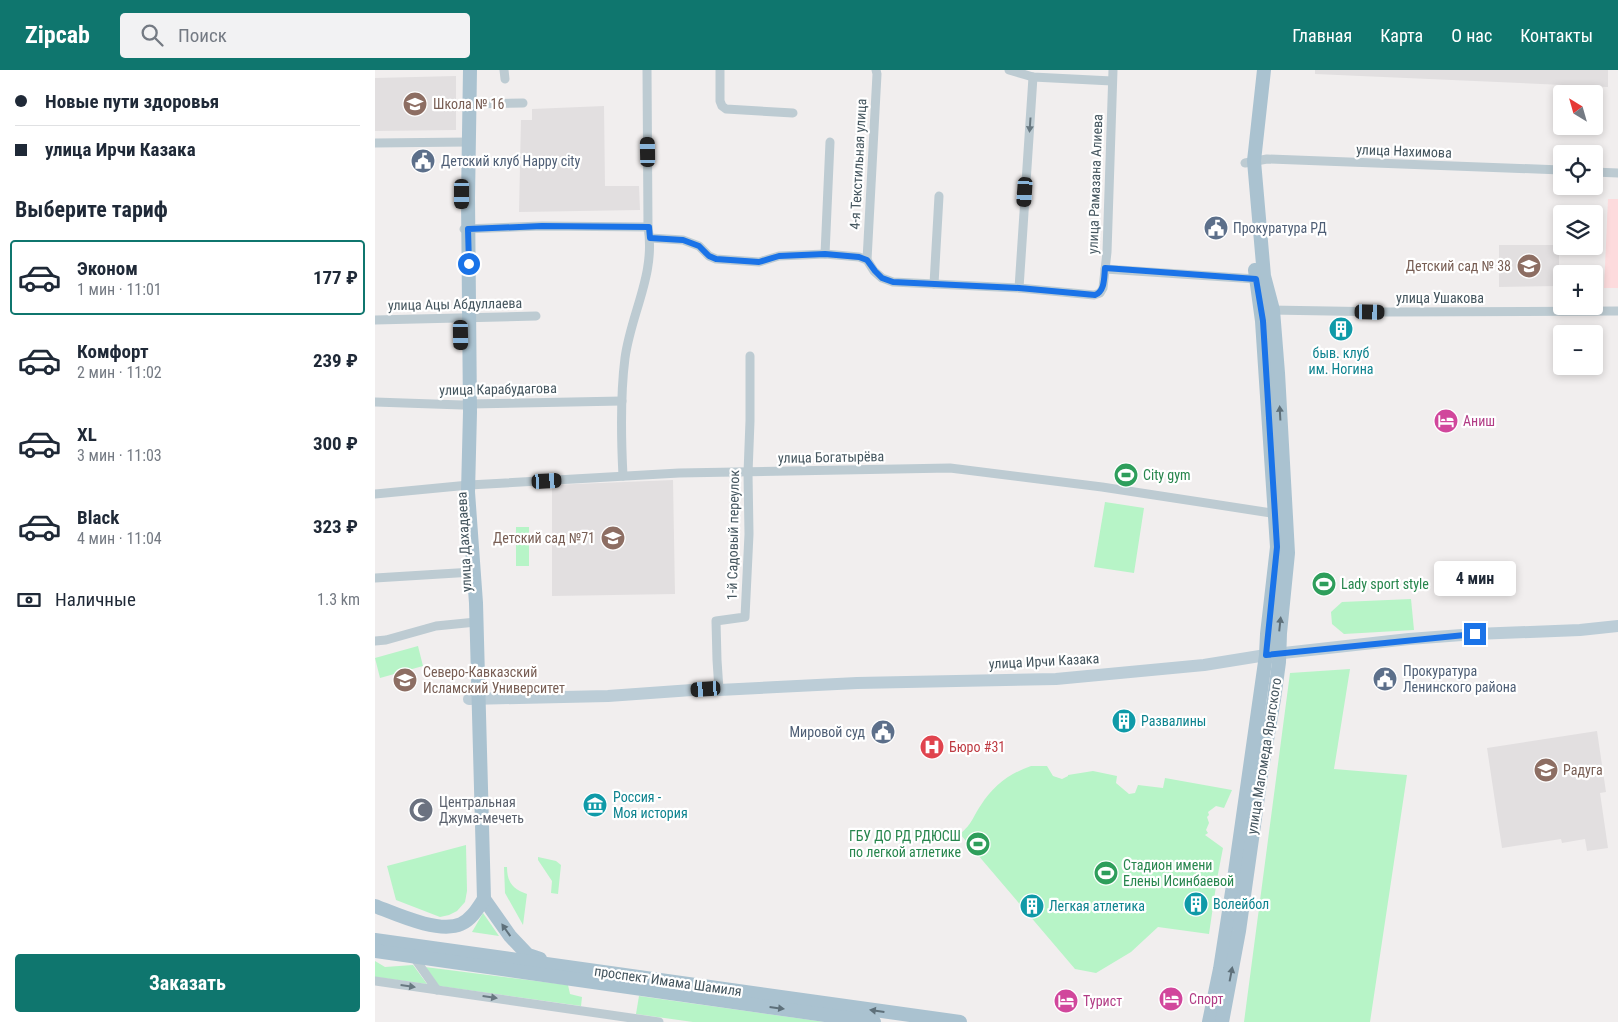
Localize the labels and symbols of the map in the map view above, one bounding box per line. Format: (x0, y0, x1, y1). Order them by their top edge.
north arrow (1553, 85, 1603, 135)
school or university icon: Школа № 16 (402, 91, 428, 117)
place label: Школа № 16 (433, 96, 505, 112)
street label: 4-я Текстильная улица (847, 98, 869, 230)
street label: улица Рамазана Алиева (1085, 114, 1105, 254)
one-way arrow (1025, 118, 1033, 134)
car (640, 137, 655, 167)
street label: улица Нахимова (1356, 141, 1452, 161)
public building icon: Детский клуб Happy city (410, 148, 436, 174)
place label: Детский клуб Happy city (441, 153, 580, 169)
car (1016, 177, 1033, 207)
car (454, 179, 469, 209)
public building icon: Прокуратура РД (1203, 215, 1229, 241)
place label: Прокуратура РД (1233, 220, 1327, 236)
route start (458, 253, 480, 275)
school or university icon: Детский сад № 38 (1516, 253, 1542, 279)
place label: Детский сад № 38 (1406, 258, 1511, 274)
street label: улица Ушакова (1396, 290, 1484, 306)
street label: улица Ацы Абдуллаева (388, 295, 522, 313)
car (1354, 304, 1385, 320)
building icon: быв. клуб им. Ногина (1328, 316, 1354, 342)
car (453, 320, 468, 350)
place label: быв. клуб им. Ногина (1309, 345, 1373, 377)
street label: улица Карабудагова (439, 380, 557, 398)
one-way arrow (1276, 405, 1284, 421)
hotel icon: Аниш (1433, 408, 1459, 434)
place label: Аниш (1463, 413, 1495, 429)
street label: улица Богатырёва (778, 448, 884, 466)
sports icon: City gym (1113, 462, 1139, 488)
place label: City gym (1143, 467, 1191, 483)
street label: 1-й Садовый переулок (724, 469, 742, 600)
car (531, 473, 562, 489)
street label: улица Дахадаева (453, 491, 475, 593)
school or university icon: Детский сад №71 (600, 525, 626, 551)
place label: Детский сад №71 (493, 530, 595, 546)
callout: 4 мин (1434, 562, 1516, 596)
sports icon: Lady sport style (1311, 571, 1337, 597)
place label: Lady sport style (1341, 576, 1429, 592)
one-way arrow (1277, 615, 1285, 631)
route end (1464, 623, 1486, 645)
street label: улица Ирчи Казака (988, 650, 1100, 672)
place label: Прокуратура Ленинского района (1403, 663, 1517, 695)
place label: Северо-Кавказский Исламский Университет (423, 664, 565, 696)
public building icon: Прокуратура Ленинского района (1372, 666, 1398, 692)
school or university icon: Северо-Кавказский Исламский Университет (392, 667, 418, 693)
street label: улица Магомеда Ярагского (1244, 677, 1284, 835)
car (690, 680, 721, 698)
building icon: Развалины (1111, 708, 1137, 734)
place label: Развалины (1141, 713, 1206, 729)
public building icon: Мировой суд (870, 719, 896, 745)
place label: Мировой суд (790, 724, 865, 740)
hospital icon: Бюро #31 (919, 734, 945, 760)
place label: Бюро #31 (949, 739, 1005, 755)
school or university icon: Радуга (1533, 757, 1559, 783)
place label: Радуга (1563, 762, 1603, 778)
place label: Россия - Моя история (613, 789, 688, 821)
museum icon: Россия - Моя история (582, 792, 608, 818)
place label: Центральная Джума-мечеть (439, 794, 524, 826)
mosque icon: Центральная Джума-мечеть (408, 797, 434, 823)
place label: ГБУ ДО РД РДЮСШ по легкой атлетике (849, 828, 961, 860)
sports icon: ГБУ ДО РД РДЮСШ по легкой атлетике (965, 831, 991, 857)
place label: Стадион имени Елены Исинбаевой (1123, 857, 1234, 889)
sports icon: Стадион имени Елены Исинбаевой (1093, 860, 1119, 886)
building icon: Волейбол (1183, 891, 1209, 917)
building icon: Легкая атлетика (1019, 893, 1045, 919)
place label: Волейбол (1213, 896, 1269, 912)
place label: Легкая атлетика (1049, 898, 1145, 914)
one-way arrow (501, 923, 511, 937)
street label: проспект Имама Шамиля (593, 963, 743, 999)
one-way arrow (1228, 966, 1236, 982)
one-way arrow (401, 982, 417, 990)
hotel icon: Спорт (1158, 986, 1184, 1012)
hotel icon: Турист (1053, 988, 1079, 1014)
place label: Спорт (1189, 991, 1223, 1007)
one-way arrow (482, 993, 498, 1001)
place label: Турист (1083, 993, 1122, 1009)
one-way arrow (770, 1004, 786, 1012)
one-way arrow (869, 1007, 885, 1015)

